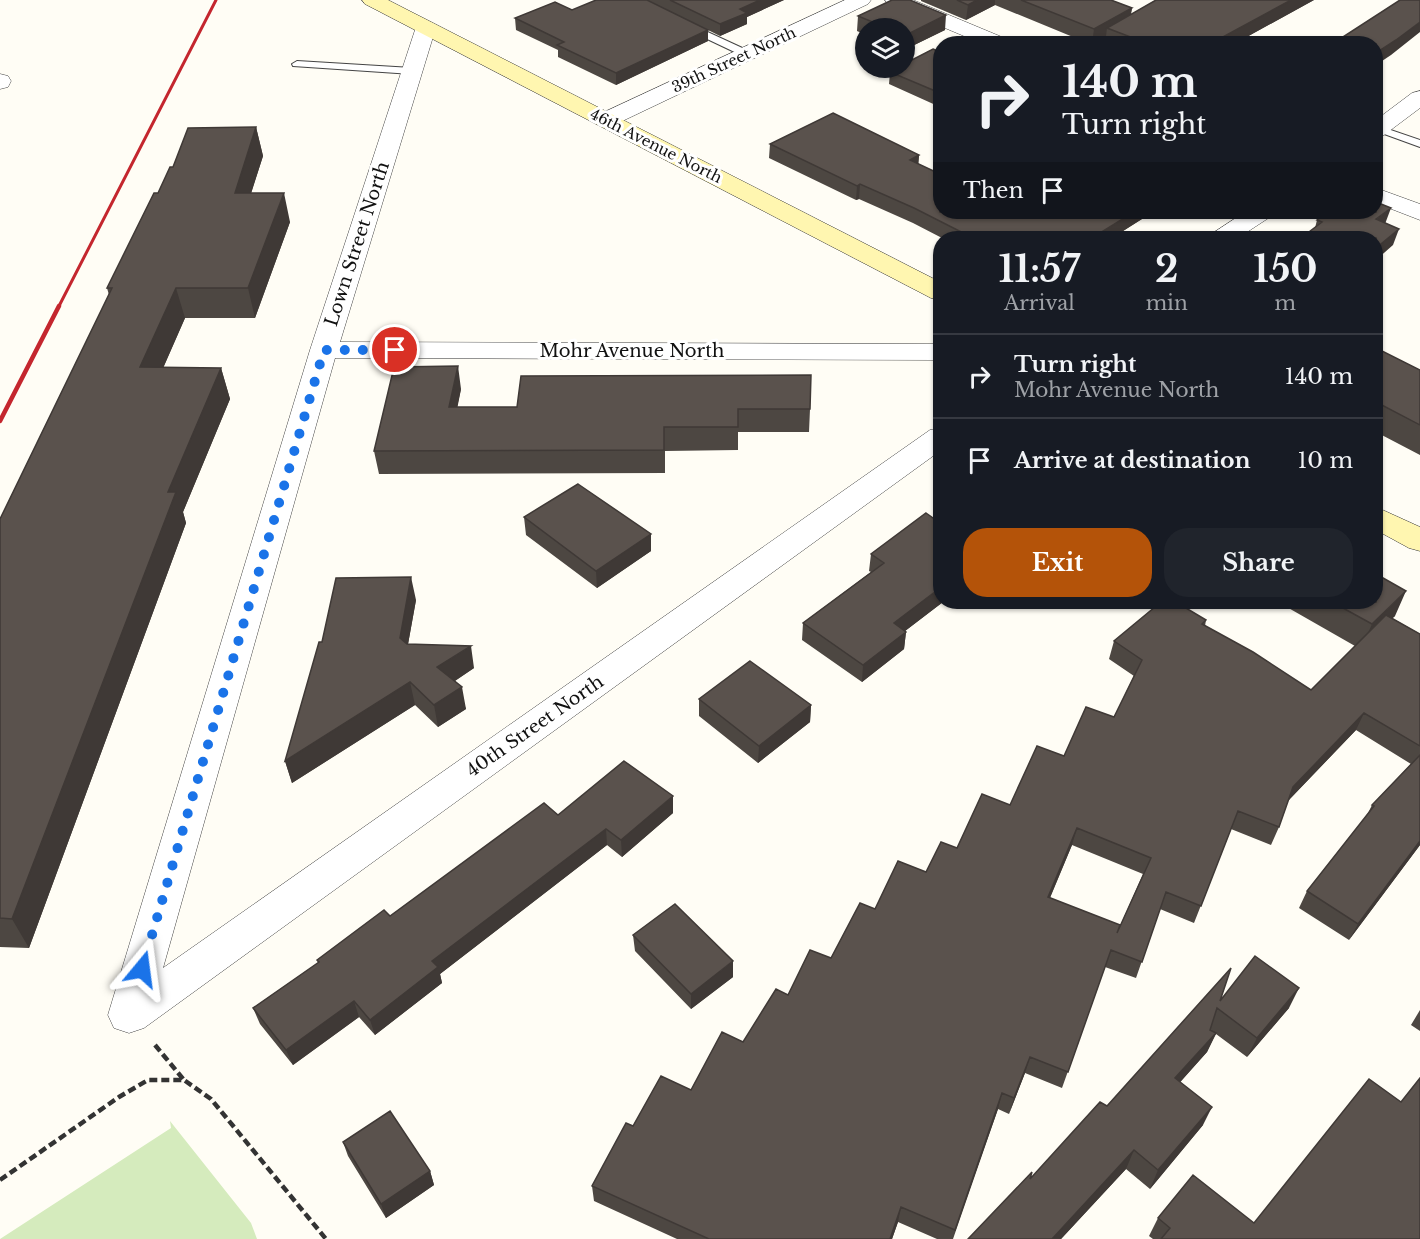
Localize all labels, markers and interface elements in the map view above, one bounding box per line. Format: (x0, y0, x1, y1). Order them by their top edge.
map controls (855, 18, 915, 78)
button: layers (855, 18, 915, 78)
street label: 39th Street North (669, 22, 799, 97)
text: 140 m (1062, 56, 1198, 108)
icon: right (963, 60, 1041, 138)
street label: 46th Avenue North (587, 104, 725, 187)
text: Turn right (1062, 108, 1206, 141)
street label: Lown Street North (320, 159, 394, 329)
icon: arrive (1036, 174, 1069, 207)
text: Then (963, 177, 1024, 204)
text: 11:57 (999, 247, 1080, 292)
text: 2 (1155, 247, 1178, 292)
text: 150 (1253, 247, 1317, 292)
text: Arrival (1004, 291, 1075, 315)
text: min (1146, 291, 1188, 315)
text: m (1275, 291, 1296, 315)
pin (369, 324, 420, 375)
icon: arrive (378, 333, 411, 366)
street label: Mohr Avenue North (540, 340, 724, 362)
text: Turn right (1014, 351, 1136, 378)
icon: right (963, 360, 996, 393)
text: 140 m (1285, 363, 1353, 390)
text: Mohr Avenue North (1014, 378, 1219, 402)
icon: arrive (963, 444, 996, 477)
text: Arrive at destination (1014, 447, 1251, 474)
text: 10 m (1298, 447, 1353, 474)
button: Exit (963, 528, 1152, 597)
button: Share (1164, 528, 1353, 597)
street label: 40th Street North (462, 670, 608, 782)
position arrow (110, 937, 174, 1001)

